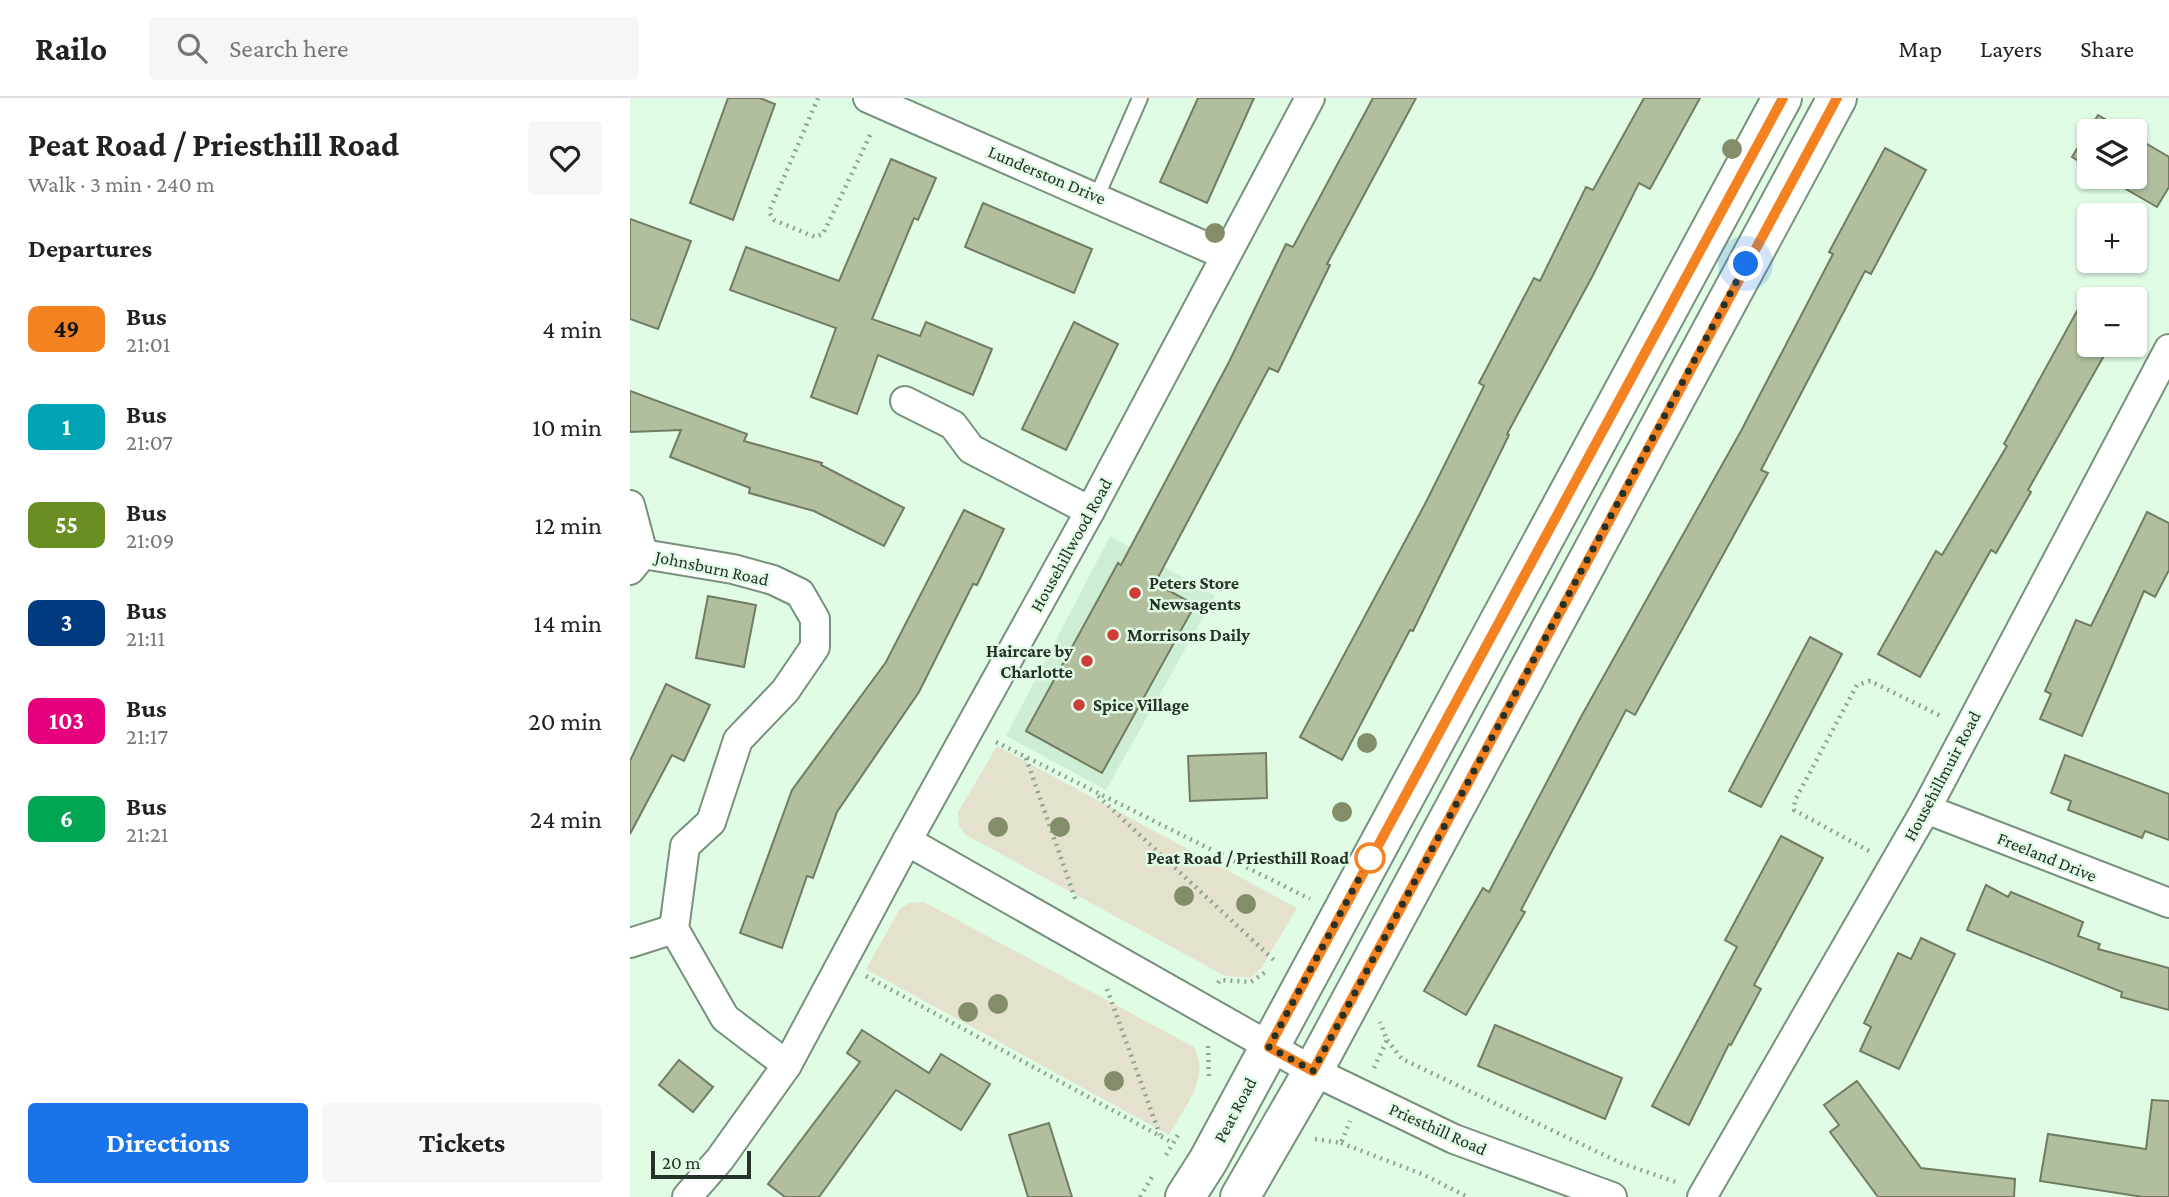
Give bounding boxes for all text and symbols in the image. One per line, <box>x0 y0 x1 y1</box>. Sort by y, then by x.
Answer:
search box <box>149 17 639 80</box>
icon: search <box>173 29 211 67</box>
text: Railo <box>35 30 107 67</box>
text: Search here <box>229 34 348 63</box>
text: Map <box>1898 35 1942 62</box>
text: Layers <box>1980 35 2042 62</box>
text: Share <box>2080 35 2134 62</box>
map controls <box>2077 119 2147 357</box>
button: layers <box>2077 119 2147 189</box>
button: heart <box>528 121 602 195</box>
text: Peat Road / Priesthill Road <box>28 126 399 163</box>
street label: Lunderston Drive <box>985 141 1109 209</box>
text: Walk · 3 min · 240 m <box>28 171 215 197</box>
button: + <box>2077 203 2147 273</box>
text: Departures <box>28 234 152 263</box>
your location <box>1728 246 1763 281</box>
button: − <box>2077 287 2147 357</box>
text: Bus <box>126 302 167 331</box>
text: 49 <box>54 315 79 342</box>
text: 4 min <box>542 315 602 344</box>
text: 21:01 <box>126 331 171 357</box>
text: Bus <box>126 400 167 429</box>
text: 1 <box>62 413 71 440</box>
text: 10 min <box>532 413 602 442</box>
text: 21:07 <box>126 429 173 455</box>
street label: Househillwood Road <box>1026 474 1116 615</box>
text: Bus <box>126 498 167 527</box>
text: 55 <box>55 511 78 538</box>
text: 12 min <box>534 511 602 540</box>
text: 21:09 <box>126 527 175 553</box>
street label: Johnsburn Road <box>652 546 771 590</box>
place label: Peters Store Newsagents <box>1149 573 1241 614</box>
marker: Peters Store Newsagents <box>1127 585 1143 601</box>
text: Bus <box>126 596 167 625</box>
text: 3 <box>61 609 72 636</box>
text: 14 min <box>534 609 602 638</box>
text: 21:11 <box>126 625 165 651</box>
place label: Morrisons Daily <box>1127 625 1250 645</box>
marker: Morrisons Daily <box>1105 627 1121 643</box>
place label: Haircare by Charlotte <box>986 641 1073 682</box>
marker: Haircare by Charlotte <box>1079 653 1095 669</box>
text: Bus <box>126 694 167 723</box>
place label: Spice Village <box>1093 695 1189 715</box>
marker: Spice Village <box>1071 697 1087 713</box>
text: 103 <box>49 707 84 734</box>
text: 20 min <box>528 707 602 736</box>
street label: Househillmuir Road <box>1899 707 1985 844</box>
text: 21:17 <box>126 723 168 749</box>
text: Bus <box>126 792 167 821</box>
text: 6 <box>60 805 73 832</box>
text: 24 min <box>530 805 602 834</box>
text: 21:21 <box>126 821 168 847</box>
street label: Freeland Drive <box>1994 828 2100 886</box>
marker: Peat Road / Priesthill Road <box>1355 843 1385 873</box>
place label: Peat Road / Priesthill Road <box>1147 848 1349 868</box>
street label: Peat Road <box>1210 1074 1261 1146</box>
street label: Priesthill Road <box>1386 1099 1490 1160</box>
button: Directions <box>28 1103 308 1183</box>
button: Tickets <box>322 1103 602 1183</box>
scale bar <box>651 1148 751 1180</box>
text: 20 m <box>662 1152 701 1173</box>

